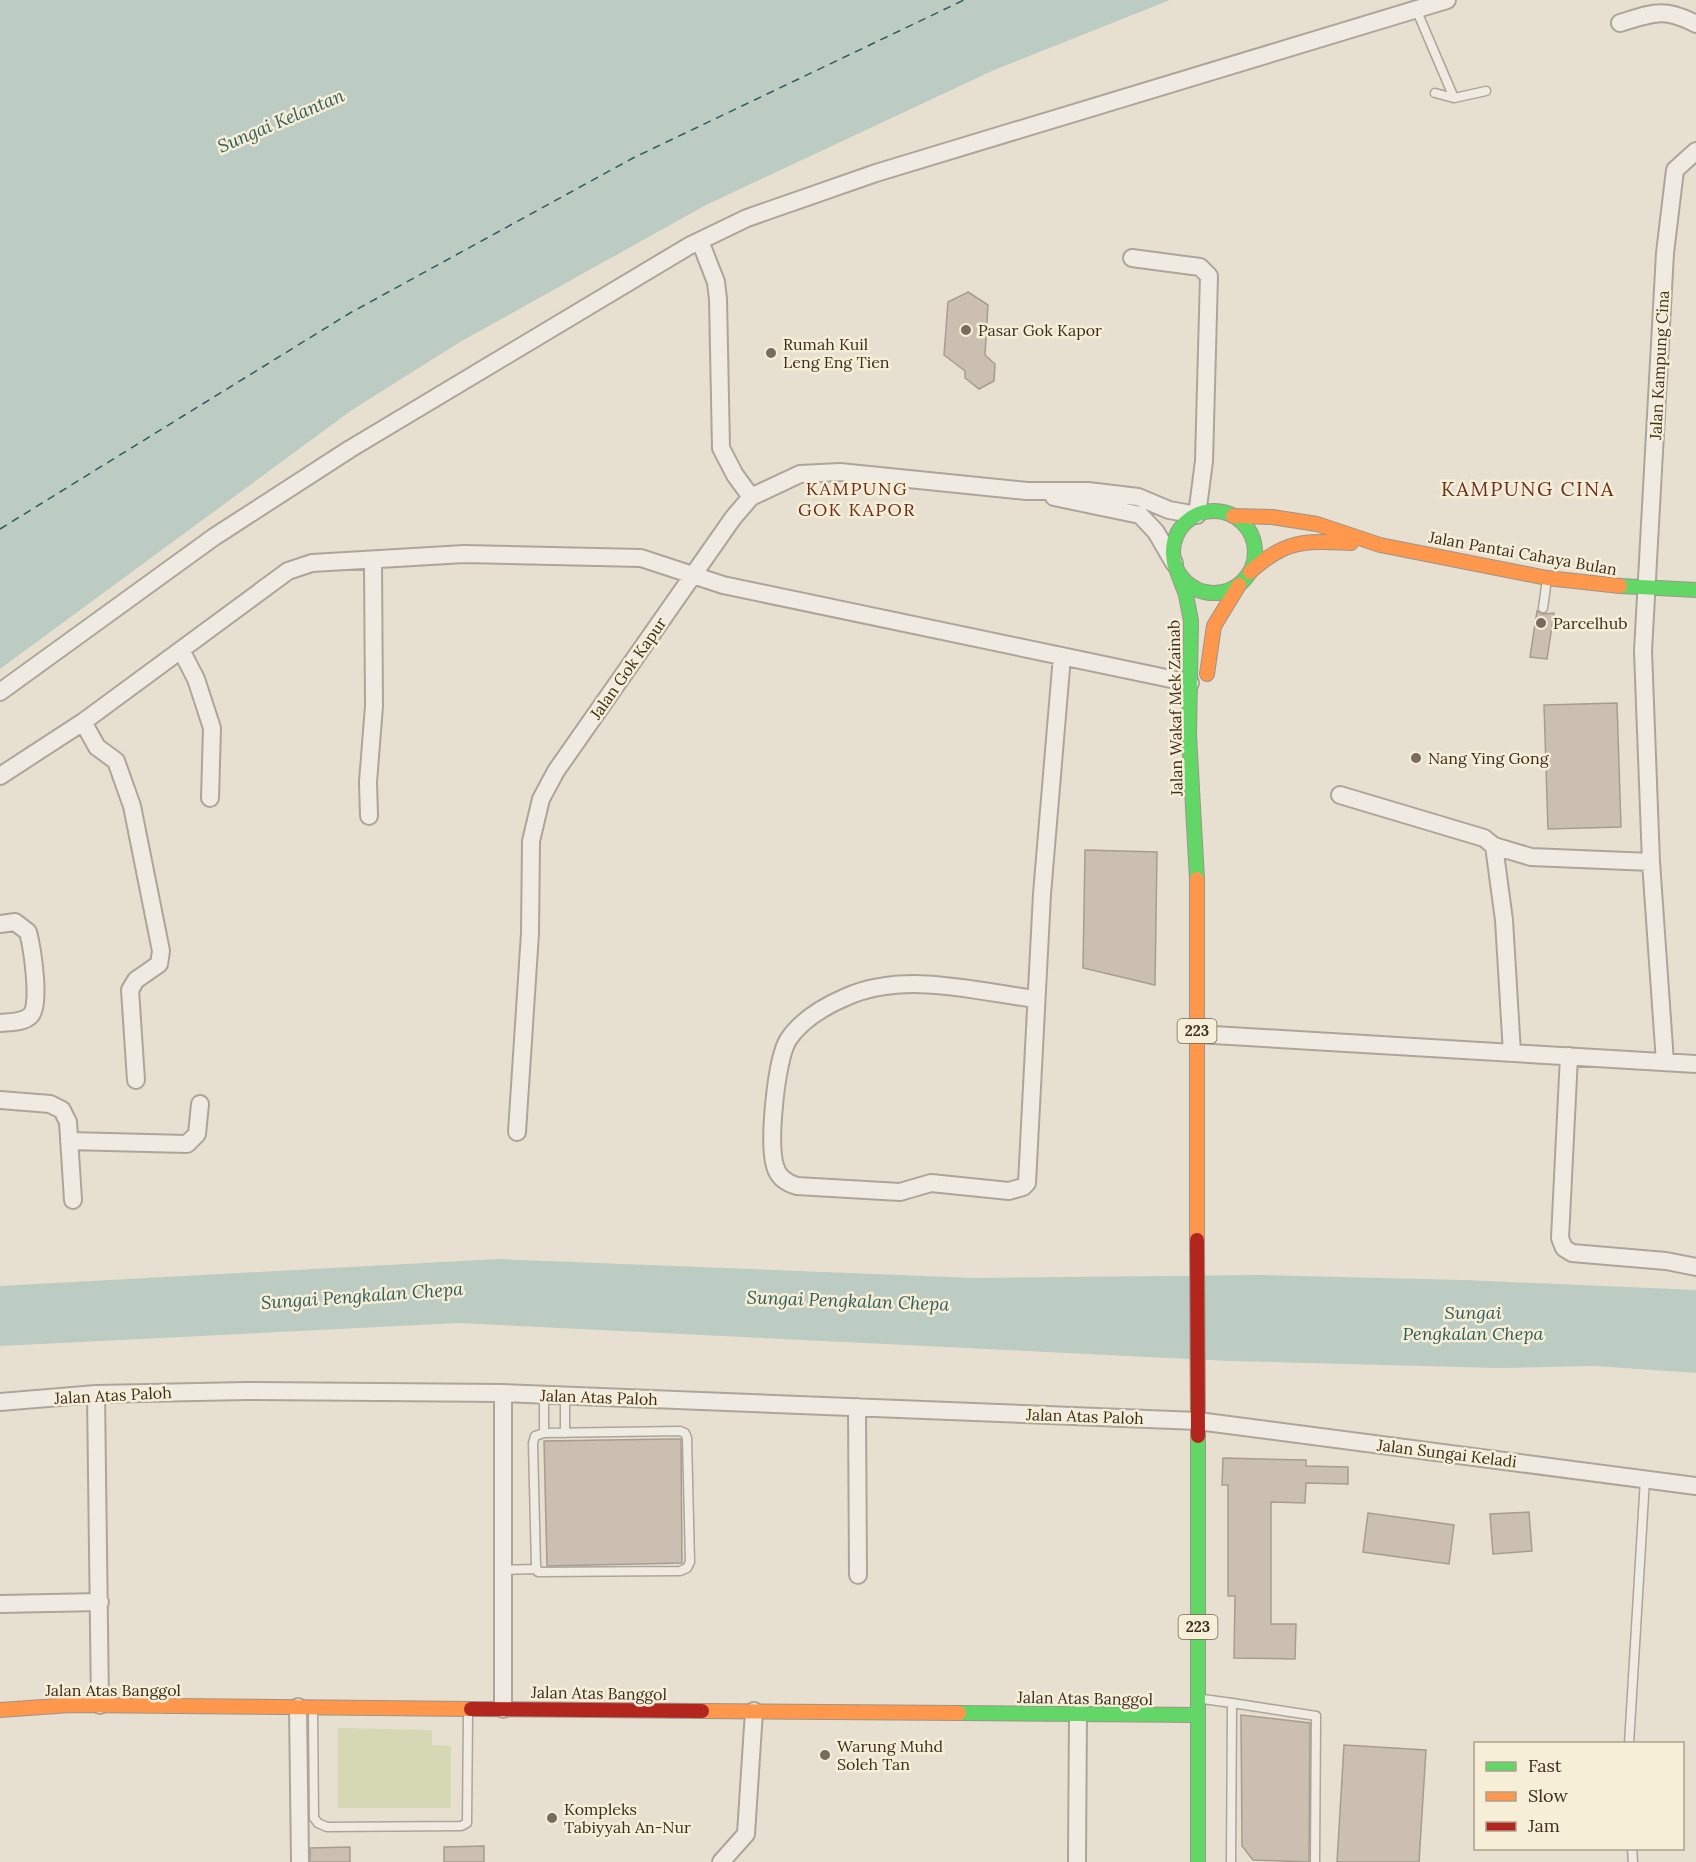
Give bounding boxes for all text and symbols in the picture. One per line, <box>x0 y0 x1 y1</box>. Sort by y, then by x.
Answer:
water label: Sungai Kelantan <box>214 84 348 158</box>
street label: Jalan Kampung Cina <box>1645 290 1673 441</box>
place label: Pasar Gok Kapor <box>978 320 1102 340</box>
marker: Pasar Gok Kapor <box>959 323 973 337</box>
place label: Rumah Kuil Leng Eng Tien <box>783 334 890 372</box>
marker: Rumah Kuil Leng Eng Tien <box>764 346 778 360</box>
district label: KAMPUNG CINA <box>1441 476 1615 501</box>
district label: KAMPUNG GOK KAPOR <box>798 477 916 521</box>
street label: Jalan Pantai Cahaya Bulan <box>1426 526 1619 579</box>
street label: Jalan Gok Kapur <box>585 613 671 724</box>
place label: Parcelhub <box>1553 613 1628 633</box>
marker: Parcelhub <box>1534 616 1548 630</box>
street label: Jalan Wakaf Mek Zainab <box>1163 620 1187 797</box>
place label: Nang Ying Gong <box>1428 748 1550 768</box>
marker: Nang Ying Gong <box>1409 751 1423 765</box>
road number: 223 <box>1178 1019 1216 1043</box>
water label: Sungai Pengkalan Chepa <box>260 1277 464 1314</box>
water label: Sungai Pengkalan Chepa <box>746 1285 950 1316</box>
water label: Sungai Pengkalan Chepa <box>1403 1301 1544 1345</box>
street label: Jalan Atas Paloh <box>53 1382 173 1408</box>
street label: Jalan Atas Paloh <box>539 1385 659 1409</box>
street label: Jalan Atas Paloh <box>1025 1404 1145 1428</box>
street label: Jalan Sungai Keladi <box>1375 1434 1518 1471</box>
road number: 223 <box>1178 1615 1218 1639</box>
street label: Jalan Atas Banggol <box>44 1680 181 1700</box>
street label: Jalan Atas Banggol <box>530 1682 667 1704</box>
street label: Jalan Atas Banggol <box>1016 1687 1153 1709</box>
place label: Warung Muhd Soleh Tan <box>837 1736 944 1774</box>
legend <box>1474 1742 1684 1850</box>
marker: Warung Muhd Soleh Tan <box>818 1748 832 1762</box>
text: Fast <box>1528 1754 1562 1777</box>
text: Slow <box>1528 1784 1568 1807</box>
place label: Kompleks Tabiyyah An-Nur <box>564 1799 691 1837</box>
marker: Kompleks Tabiyyah An-Nur <box>545 1811 559 1825</box>
text: Jam <box>1527 1814 1560 1837</box>

